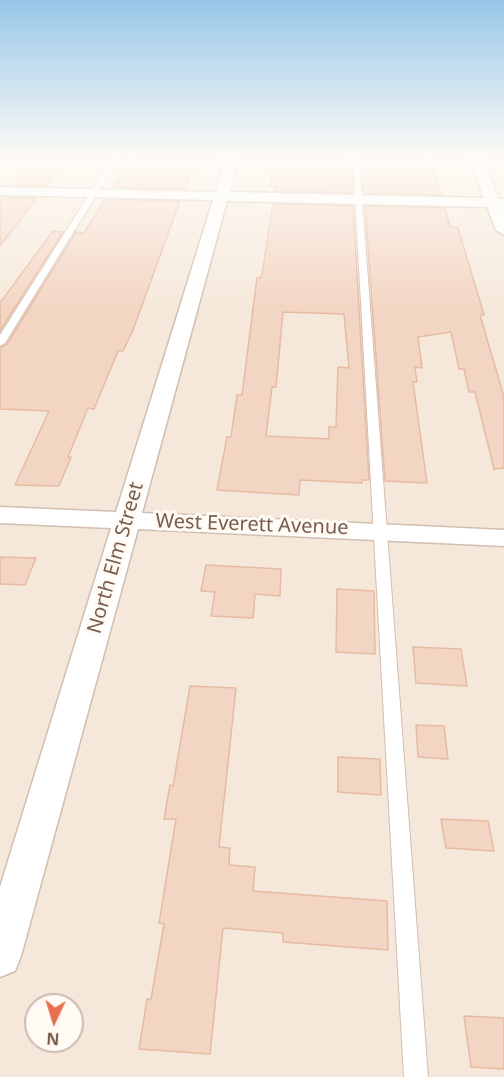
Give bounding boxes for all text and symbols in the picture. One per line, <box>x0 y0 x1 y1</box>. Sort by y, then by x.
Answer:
street label: North Elm Street <box>83 480 149 636</box>
street label: West Everett Avenue <box>155 510 349 540</box>
north arrow <box>24 993 84 1053</box>
text: N <box>46 1028 60 1050</box>

